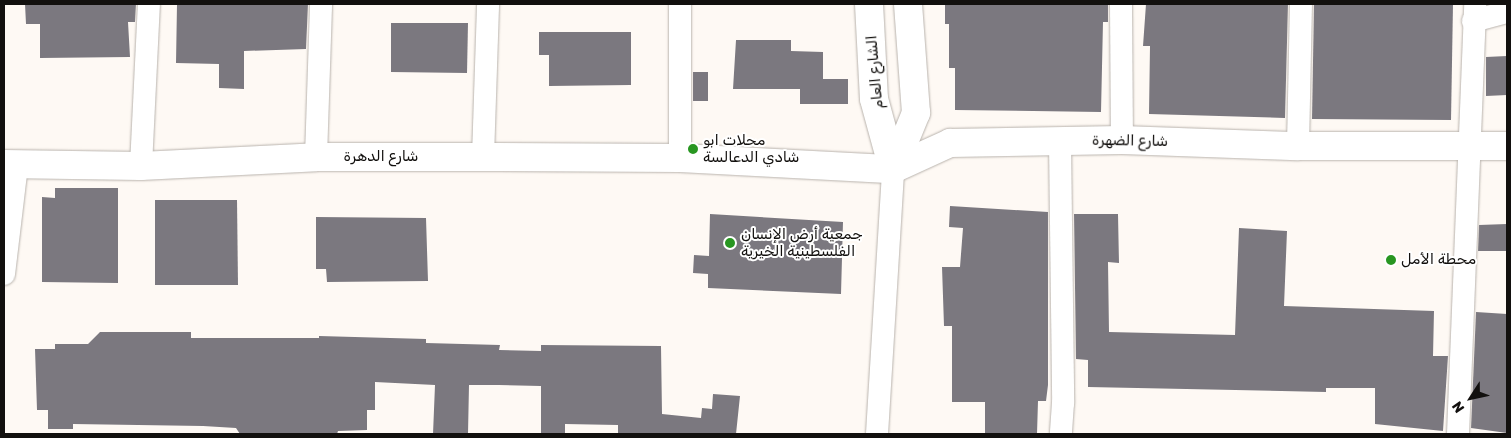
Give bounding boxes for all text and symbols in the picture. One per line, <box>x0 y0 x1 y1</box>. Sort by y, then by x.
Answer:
street label: الشارع العام <box>863 35 887 109</box>
place label: محلات ابو شادي الدعالسة <box>703 131 800 166</box>
street label: شارع الضهرة <box>1092 131 1168 151</box>
marker: محلات ابو شادي الدعالسة <box>687 143 699 155</box>
street label: شارع الدهرة <box>344 148 418 166</box>
place label: جمعية أرض الإنسان الفلسطينية الخيرية <box>741 225 863 260</box>
marker: جمعية أرض الإنسان الفلسطينية الخيرية <box>723 236 737 250</box>
place label: محطة الأمل <box>1401 251 1476 269</box>
marker: محطة الأمل <box>1385 254 1397 266</box>
north arrow <box>1446 373 1496 423</box>
text: N <box>1448 398 1468 416</box>

